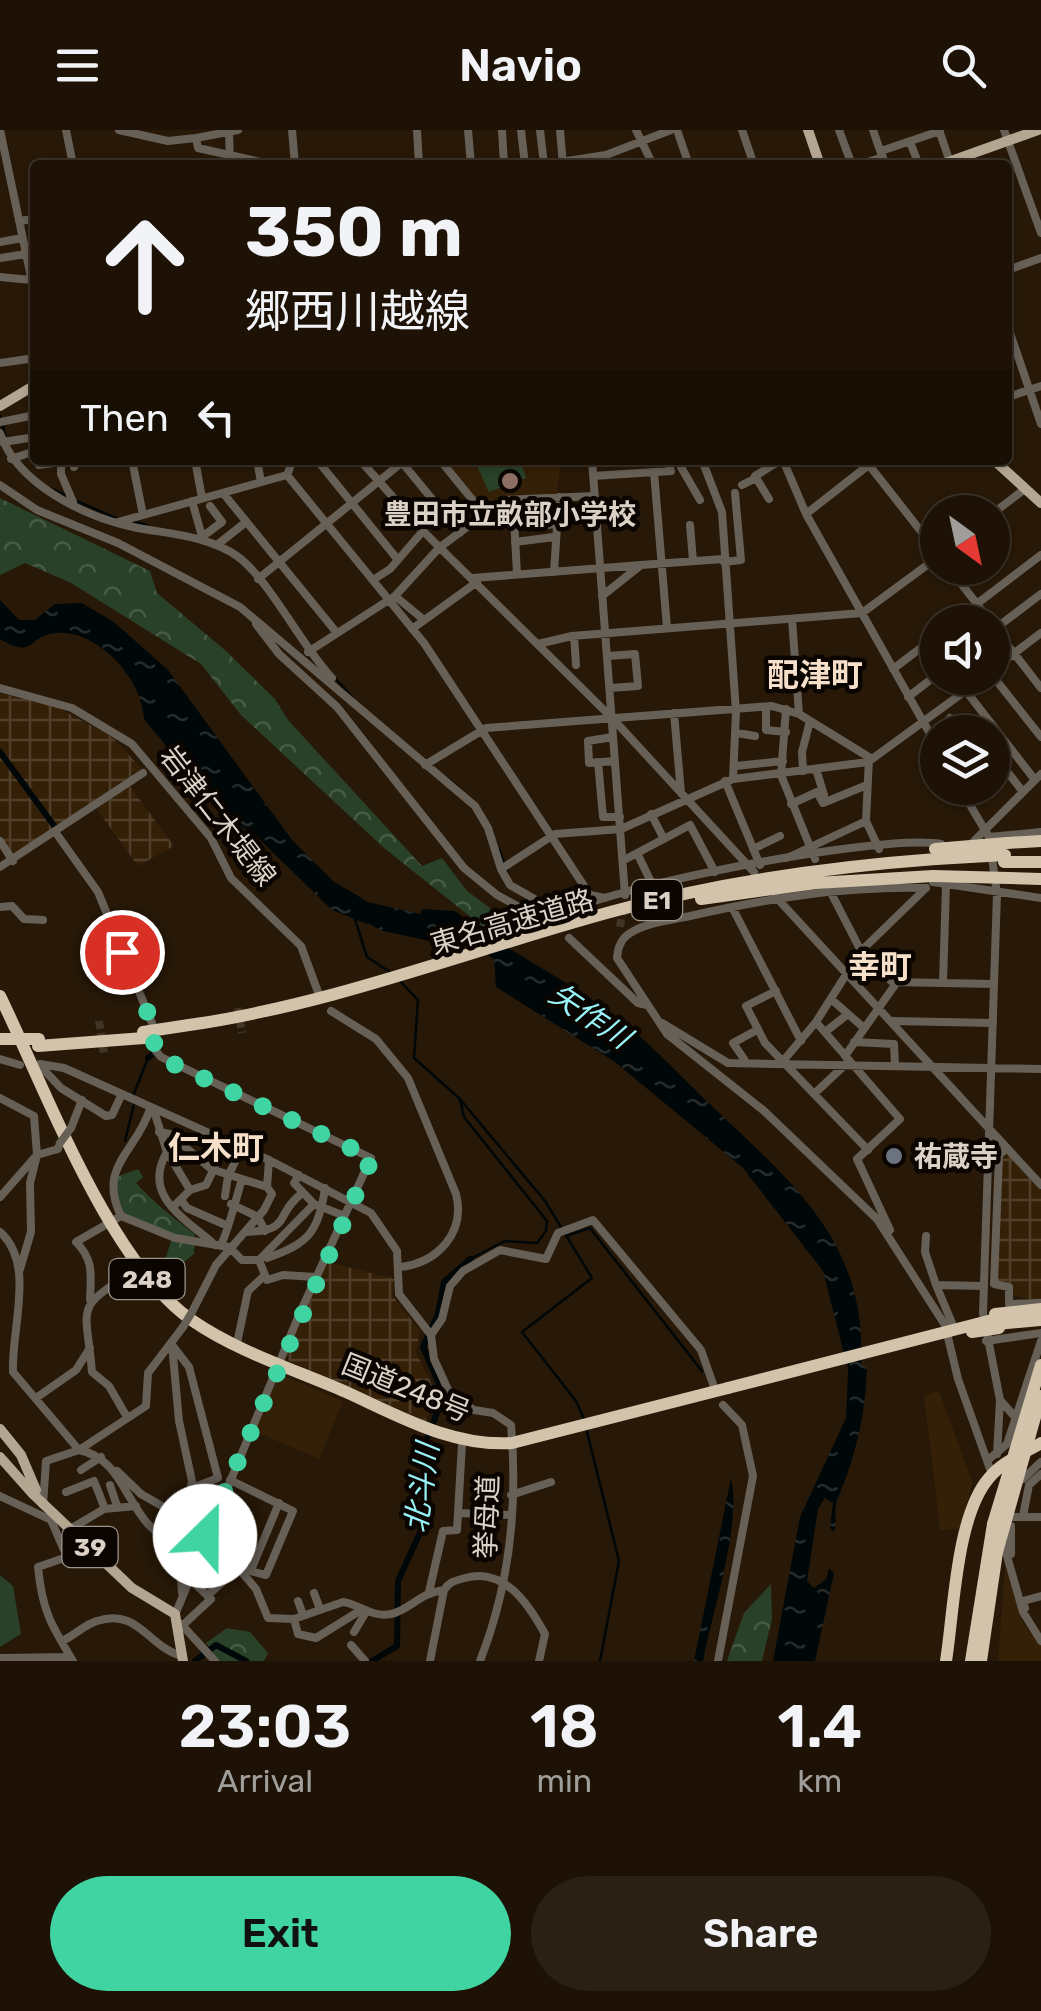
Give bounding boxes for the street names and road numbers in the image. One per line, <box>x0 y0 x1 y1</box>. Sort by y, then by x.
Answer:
street label: 岩津仁木堤線 <box>153 740 283 892</box>
road number: E1 <box>632 880 682 920</box>
street label: 東名高速道路 <box>427 883 597 961</box>
road number: 248 <box>110 1259 184 1299</box>
street label: 国道248号 <box>337 1347 475 1429</box>
street label: 挙母道 <box>469 1474 505 1560</box>
road number: 39 <box>62 1527 118 1567</box>

